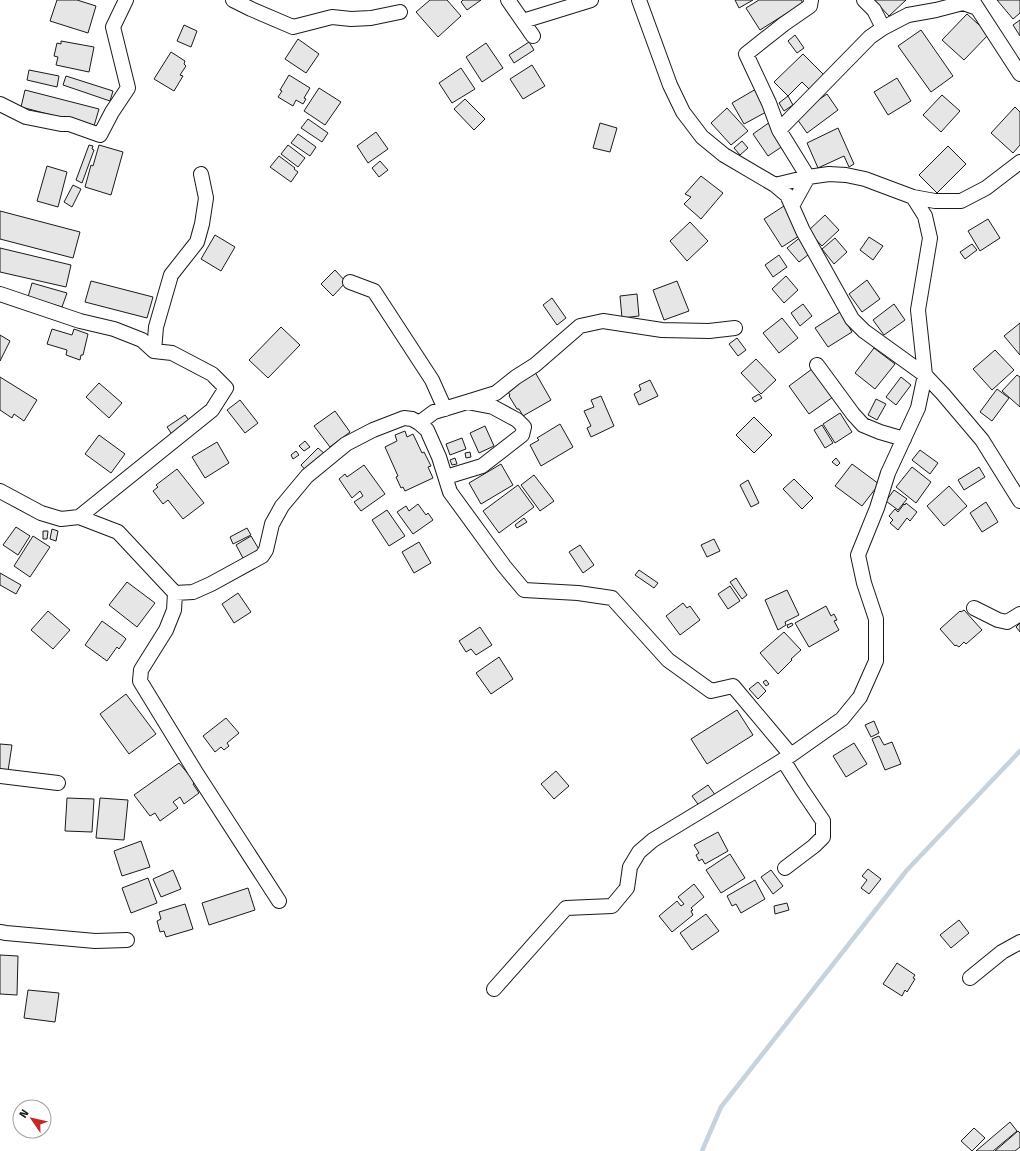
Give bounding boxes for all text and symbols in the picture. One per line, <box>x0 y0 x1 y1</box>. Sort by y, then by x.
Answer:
north arrow <box>12 1099 52 1139</box>
text: N <box>17 1107 32 1120</box>

